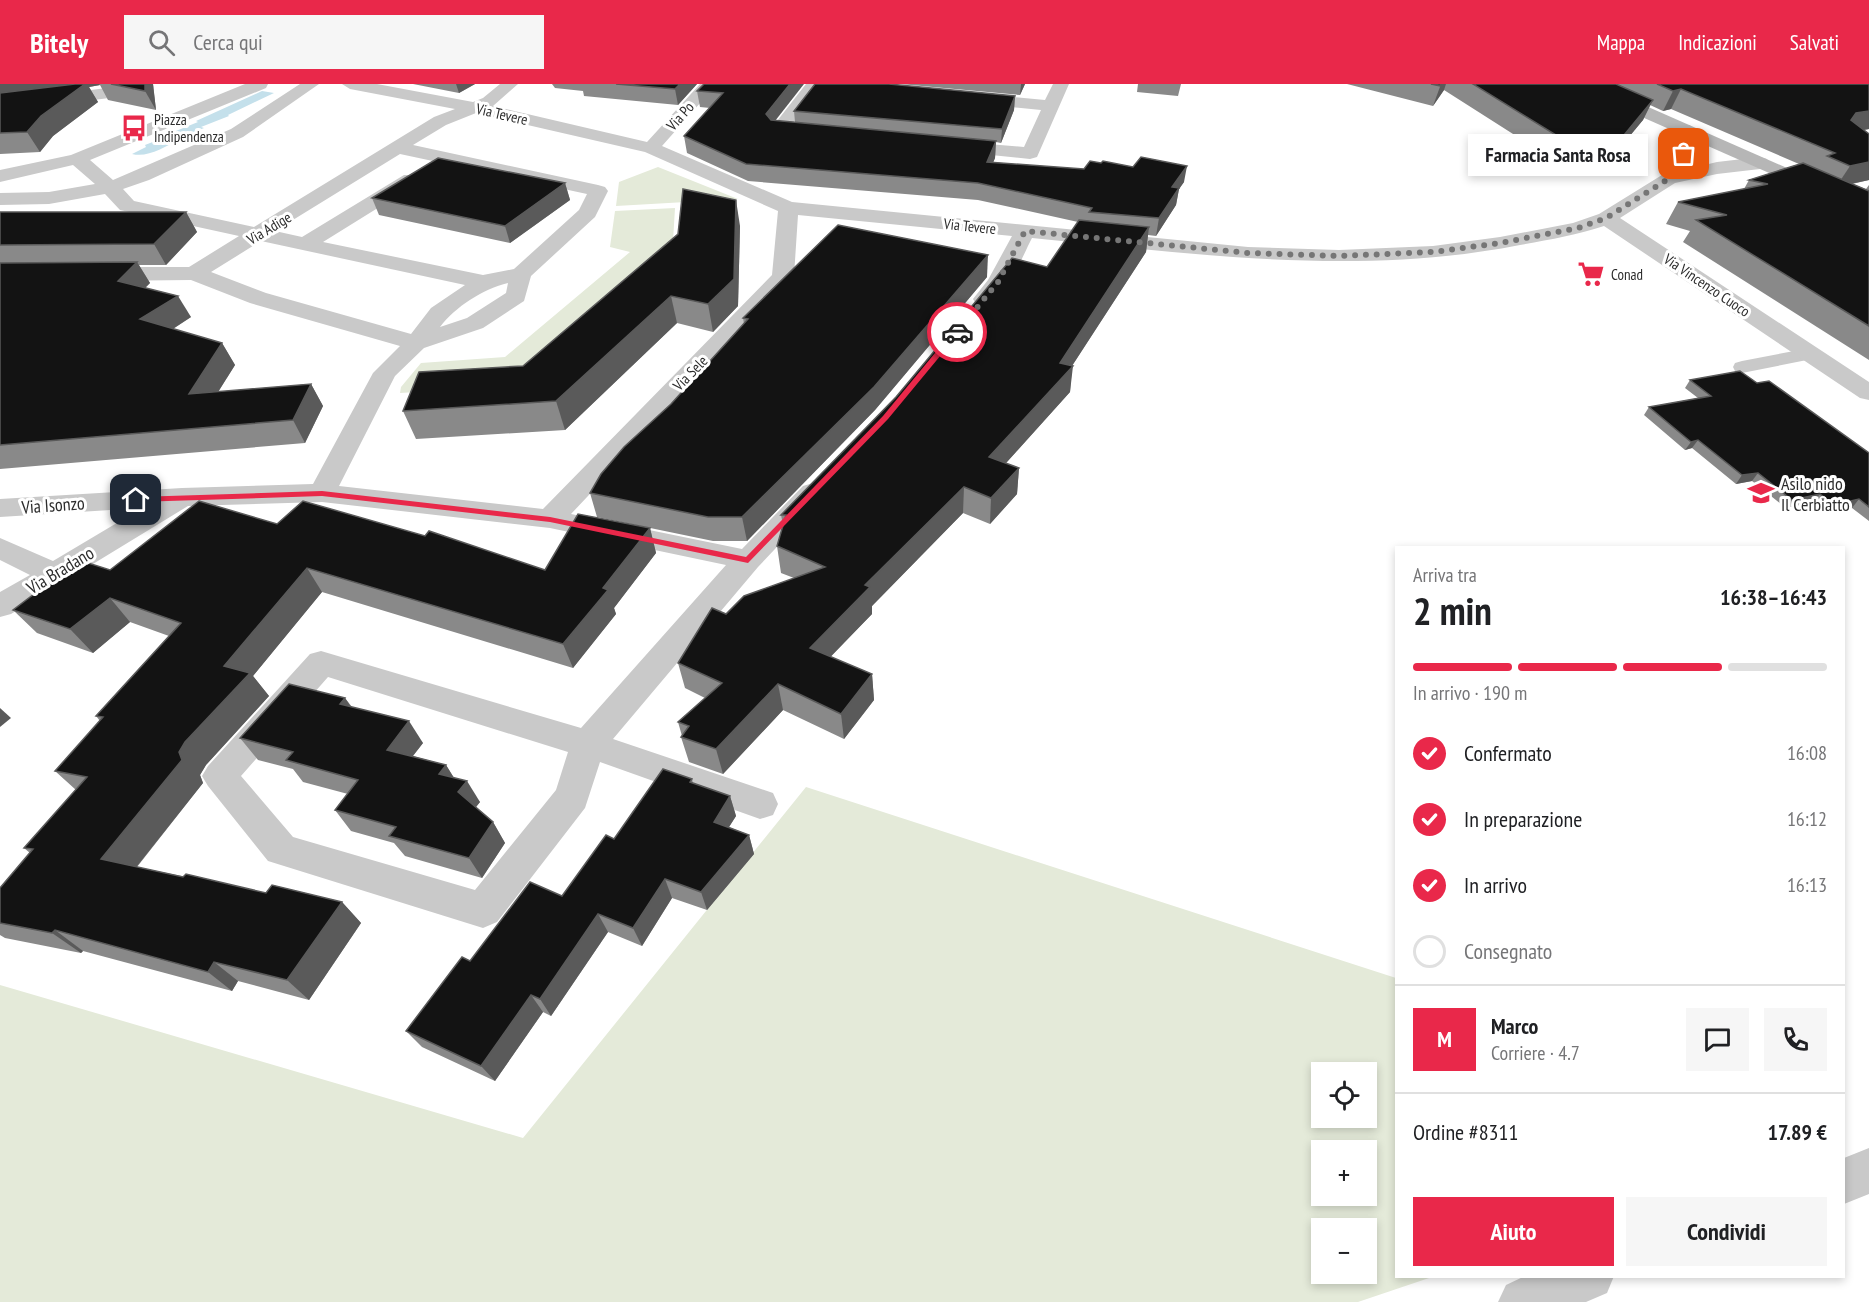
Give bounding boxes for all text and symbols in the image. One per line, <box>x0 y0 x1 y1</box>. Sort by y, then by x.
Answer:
search box <box>124 15 544 69</box>
text: Bitely <box>30 24 88 61</box>
icon: search <box>145 26 178 59</box>
text: Cerca qui <box>193 28 263 56</box>
text: Mappa <box>1597 29 1645 56</box>
text: Indicazioni <box>1678 29 1757 56</box>
text: Salvati <box>1790 29 1839 56</box>
street label: Via Po <box>661 98 698 135</box>
street label: Via Tevere <box>473 99 530 129</box>
place label: Piazza Indipendenza <box>154 110 224 146</box>
bus stop icon: Piazza Indipendenza <box>119 113 149 143</box>
pin <box>1658 128 1709 179</box>
callout: Farmacia Santa Rosa <box>1468 133 1648 175</box>
icon: bag <box>1667 137 1700 170</box>
text: Farmacia Santa Rosa <box>1485 142 1631 168</box>
street label: Via Adige <box>242 207 295 249</box>
street label: Via Tevere <box>942 214 997 238</box>
street label: Via Vincenzo Cuoco <box>1659 249 1754 321</box>
supermarket icon: Conad <box>1576 259 1606 289</box>
place label: Conad <box>1611 265 1643 284</box>
courier <box>927 302 987 362</box>
icon: car <box>941 316 974 349</box>
street label: Via Sele <box>668 351 711 395</box>
place label: Asilo nido Il Cerbiatto <box>1781 472 1850 516</box>
pin <box>110 474 161 525</box>
school or university icon: Asilo nido Il Cerbiatto <box>1746 478 1776 508</box>
icon: home <box>119 483 152 516</box>
street label: Via Isonzo <box>20 491 86 519</box>
street label: Via Bradano <box>21 541 98 600</box>
text: Arriva tra <box>1413 562 1477 588</box>
text: 16:38–16:43 <box>1720 583 1827 611</box>
text: 2 min <box>1413 585 1492 636</box>
text: In arrivo · 190 m <box>1413 680 1527 706</box>
icon: check <box>1413 737 1446 770</box>
text: Confermato <box>1464 739 1552 767</box>
text: 16:08 <box>1787 740 1827 766</box>
icon: check <box>1413 803 1446 836</box>
text: In preparazione <box>1464 805 1582 833</box>
text: 16:12 <box>1787 806 1827 832</box>
icon: check <box>1413 869 1446 902</box>
text: In arrivo <box>1464 871 1527 899</box>
text: 16:13 <box>1787 872 1827 898</box>
text: Consegnato <box>1464 937 1552 965</box>
button: chat <box>1686 1008 1749 1071</box>
button: phone <box>1764 1008 1827 1071</box>
text: Marco <box>1491 1012 1538 1040</box>
text: M <box>1437 1025 1452 1053</box>
text: Corriere · 4.7 <box>1491 1040 1580 1066</box>
map controls <box>1311 1062 1377 1284</box>
button: locate <box>1311 1062 1377 1128</box>
text: Ordine #8311 <box>1413 1118 1518 1146</box>
text: 17.89 € <box>1767 1118 1827 1146</box>
button: + <box>1311 1140 1377 1206</box>
button: Aiuto <box>1413 1197 1614 1266</box>
button: Condividi <box>1626 1197 1827 1266</box>
button: − <box>1311 1218 1377 1284</box>

